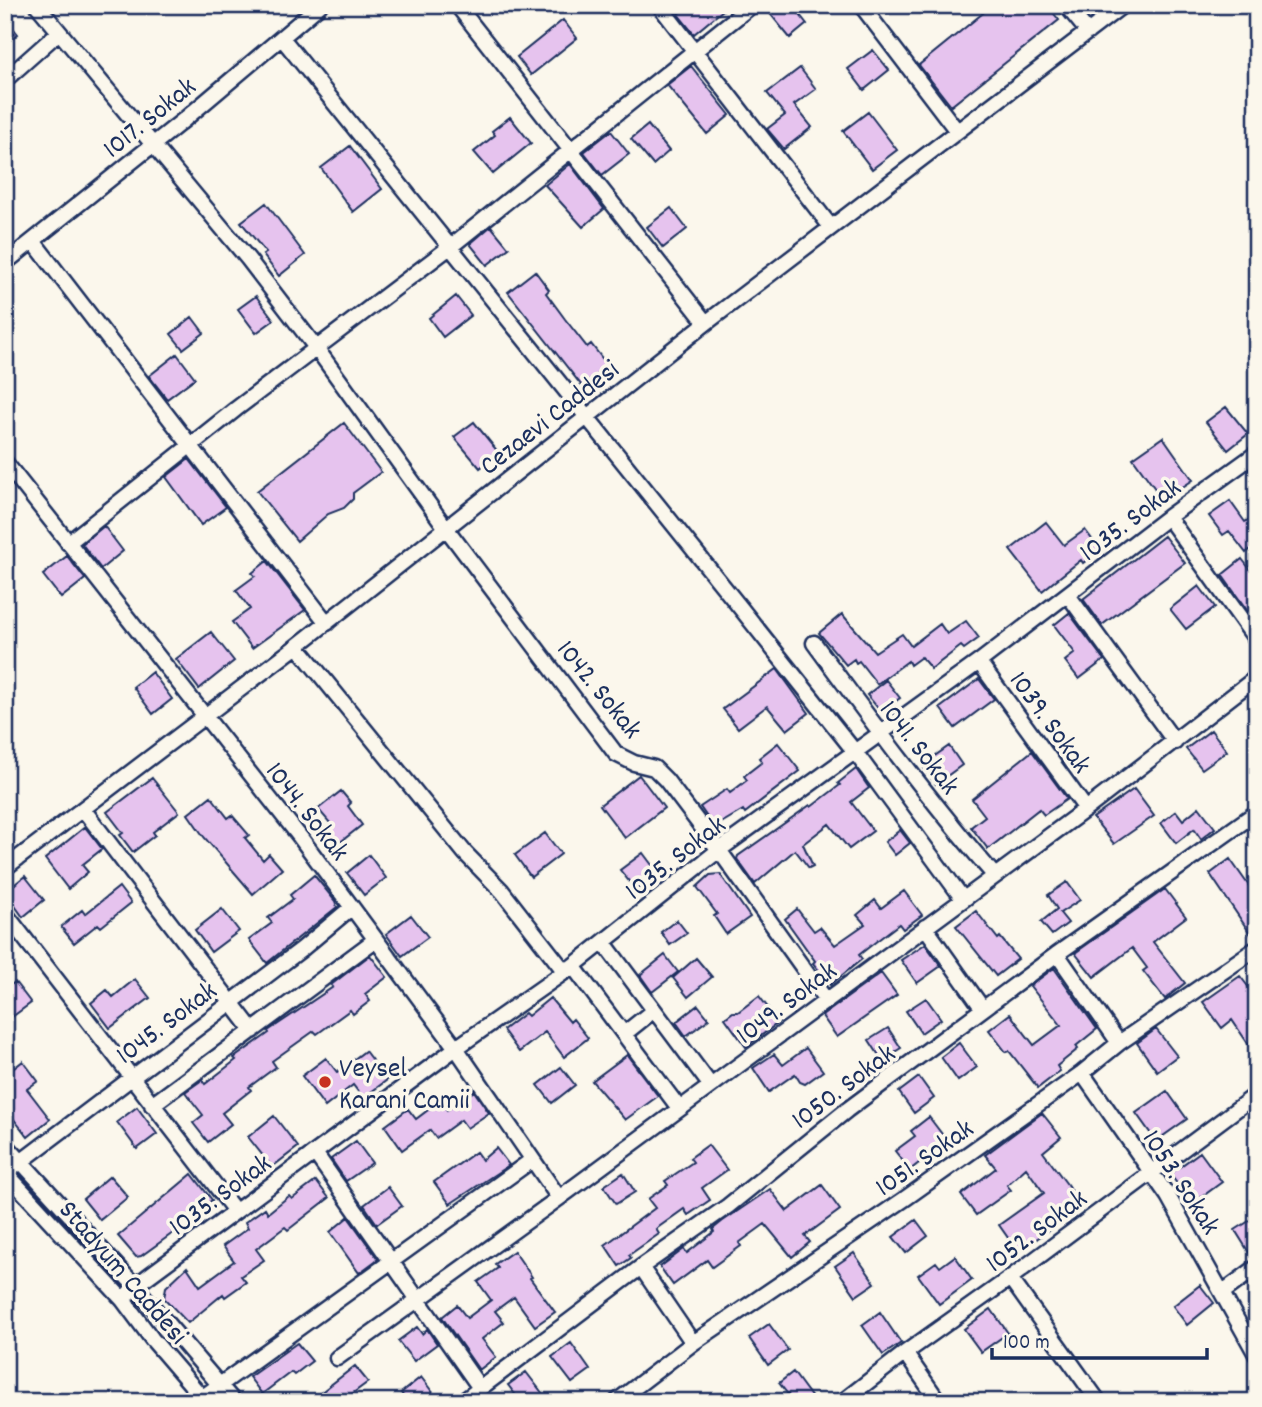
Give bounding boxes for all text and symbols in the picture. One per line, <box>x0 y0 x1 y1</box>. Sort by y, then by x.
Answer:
street label: 1017. Sokak <box>96 70 207 170</box>
street label: Cezaevi Caddesi <box>473 352 630 487</box>
street label: 1035. Sokak <box>1073 470 1191 574</box>
street label: 1042. Sokak <box>545 633 650 749</box>
street label: 1039. Sokak <box>997 664 1099 784</box>
street label: 1041. Sokak <box>867 693 967 805</box>
street label: 1044. Sokak <box>253 755 357 871</box>
street label: 1035. Sokak <box>618 808 736 912</box>
street label: 1049. Sokak <box>729 954 847 1056</box>
street label: 1045. Sokak <box>109 974 227 1076</box>
street label: 1050. Sokak <box>784 1036 906 1142</box>
place label: Veysel Karani Camii <box>339 1051 470 1123</box>
marker: Veysel Karani Camii <box>317 1074 333 1090</box>
street label: 1051. Sokak <box>868 1111 983 1209</box>
street label: 1053. Sokak <box>1130 1123 1228 1244</box>
street label: 1035. Sokak <box>162 1146 282 1248</box>
street label: 1052. Sokak <box>979 1181 1097 1285</box>
street label: Stadyum Caddesi <box>47 1193 196 1356</box>
scale bar <box>992 1316 1208 1360</box>
text: 100 m <box>1003 1329 1050 1359</box>

